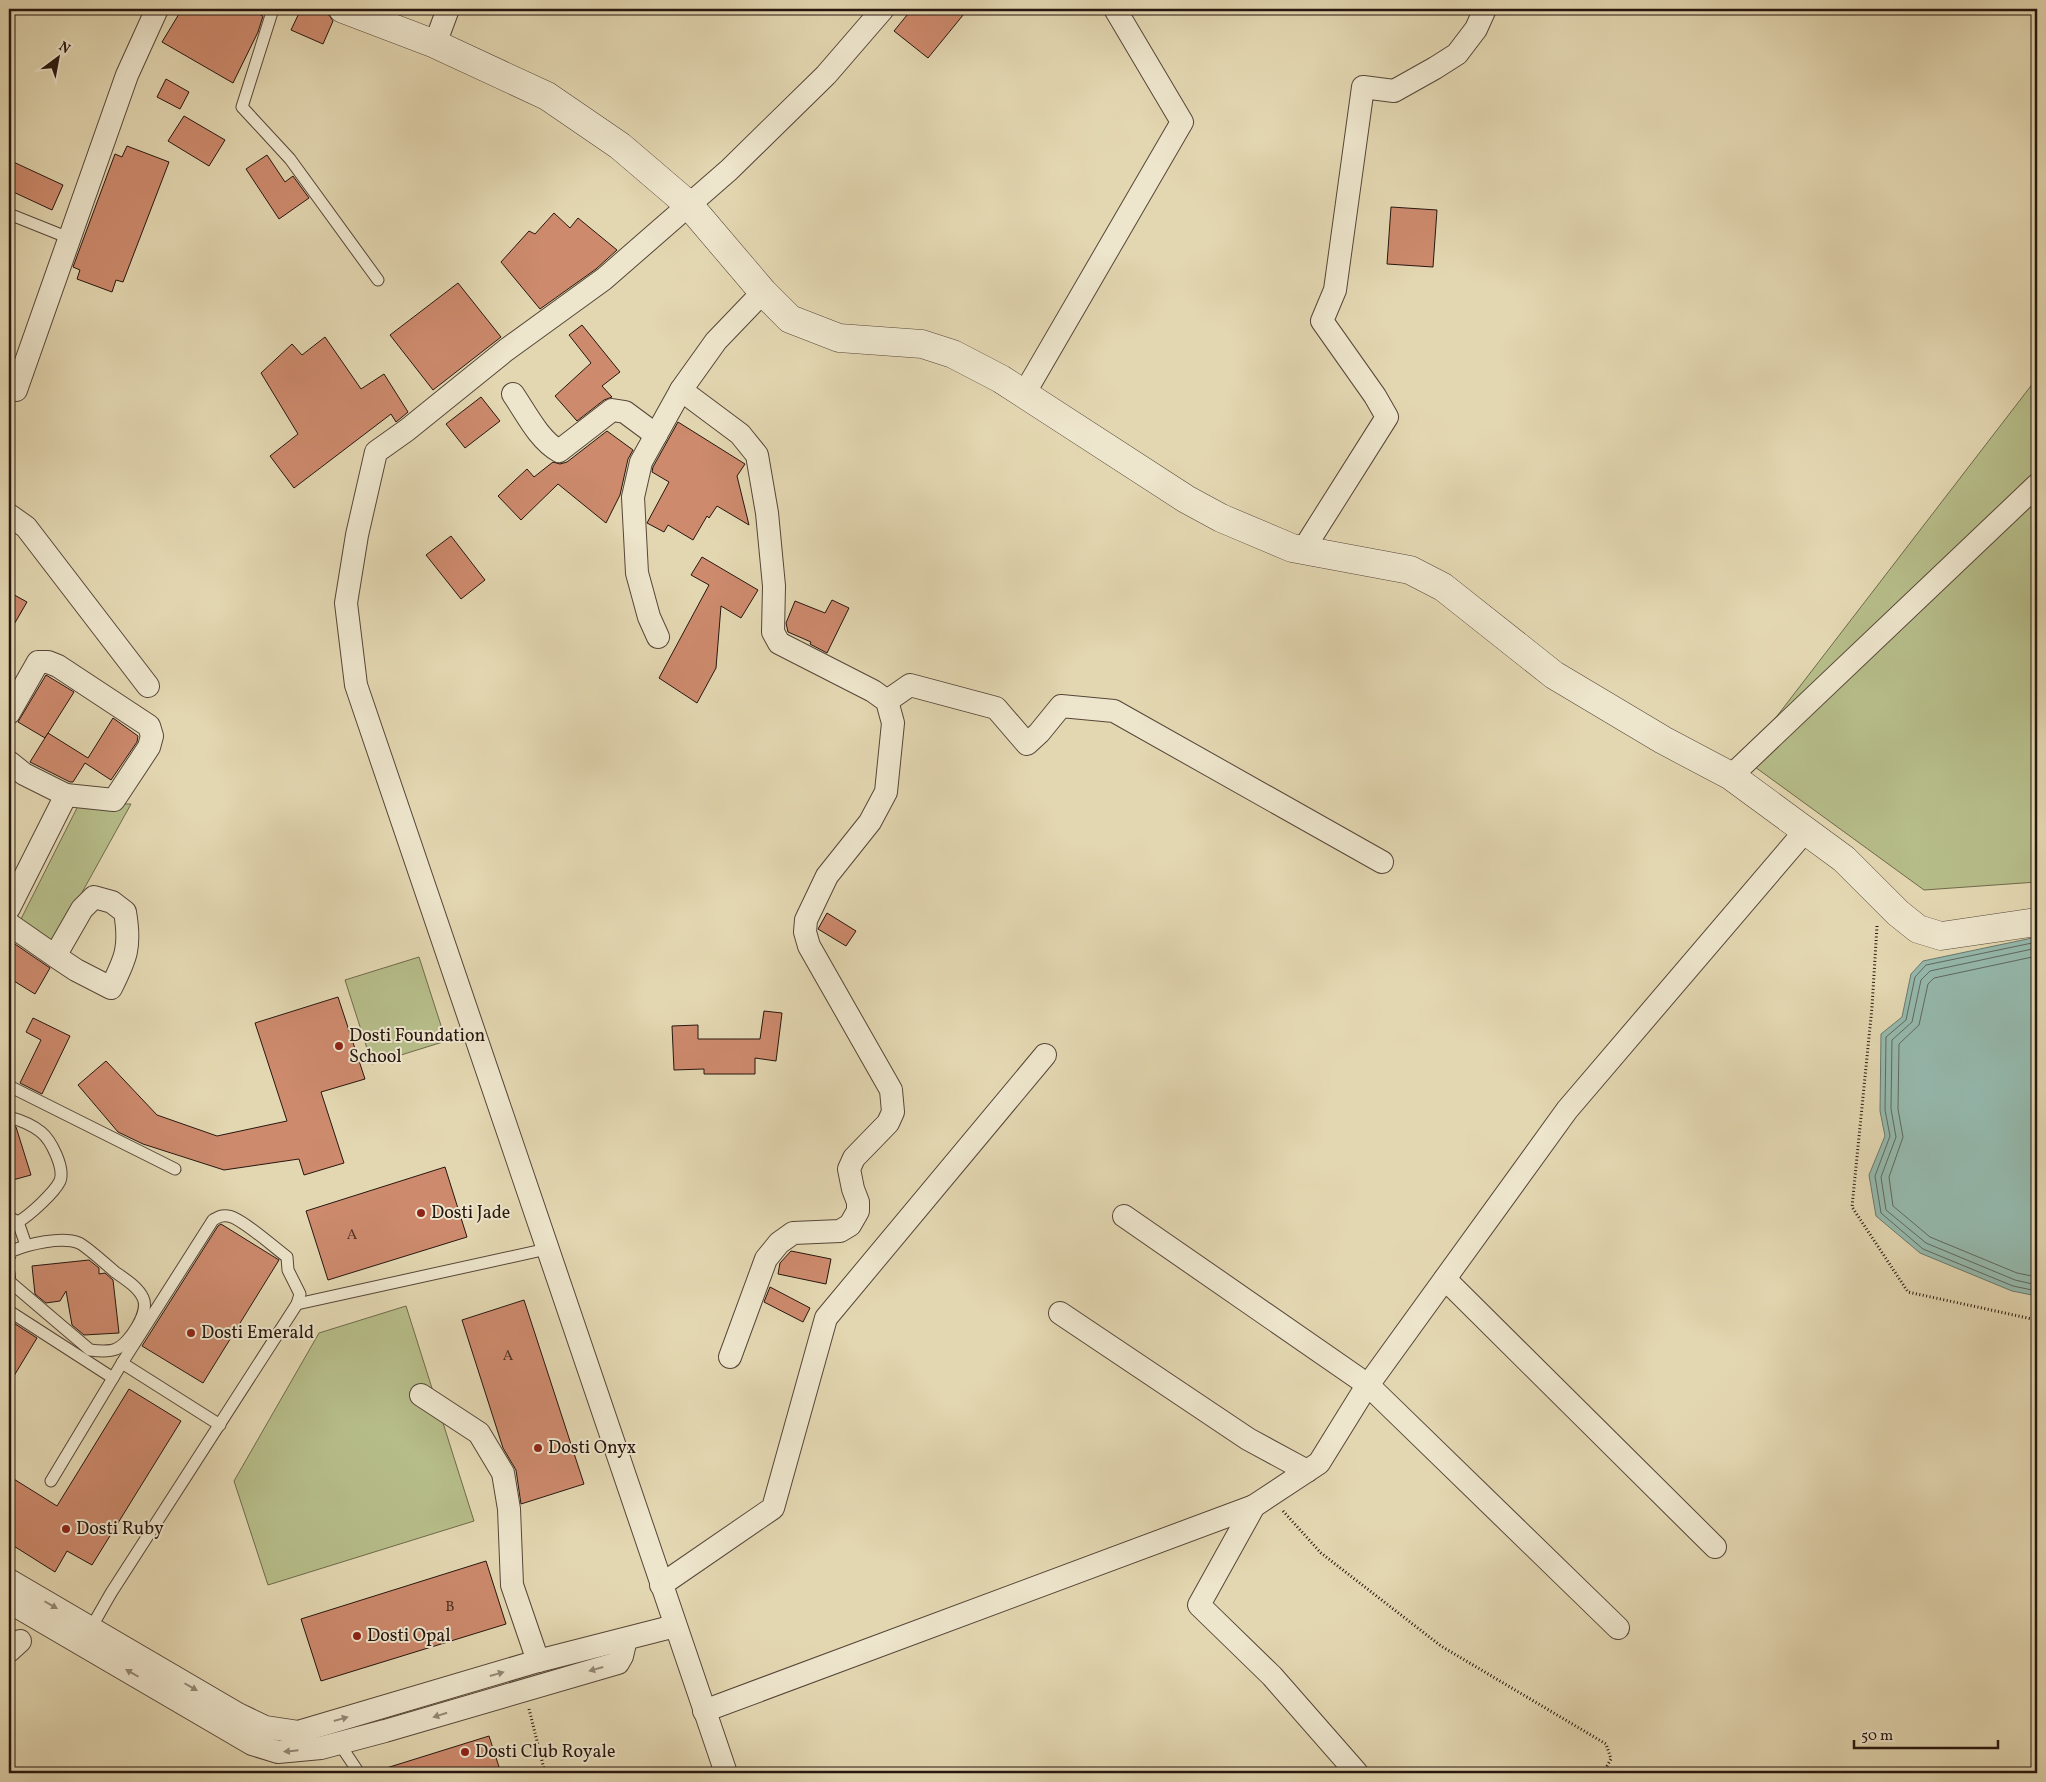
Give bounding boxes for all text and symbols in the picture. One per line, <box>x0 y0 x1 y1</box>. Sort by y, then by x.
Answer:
north arrow <box>32 32 82 82</box>
text: N <box>55 37 73 59</box>
place label: Dosti Foundation School <box>349 1024 486 1070</box>
marker: Dosti Foundation School <box>333 1040 345 1052</box>
place label: Dosti Jade <box>431 1201 510 1226</box>
marker: Dosti Jade <box>415 1207 427 1219</box>
house number: A <box>347 1225 358 1246</box>
place label: Dosti Emerald <box>201 1321 314 1346</box>
marker: Dosti Emerald <box>185 1327 197 1339</box>
house number: A <box>503 1346 514 1367</box>
place label: Dosti Onyx <box>548 1436 636 1461</box>
marker: Dosti Onyx <box>532 1442 544 1454</box>
place label: Dosti Ruby <box>76 1517 164 1542</box>
marker: Dosti Ruby <box>60 1523 72 1535</box>
house number: B <box>445 1597 455 1618</box>
one-way arrow <box>44 1600 57 1609</box>
place label: Dosti Opal <box>367 1624 451 1649</box>
marker: Dosti Opal <box>351 1630 363 1642</box>
one-way arrow <box>588 1665 603 1673</box>
one-way arrow <box>125 1669 138 1678</box>
one-way arrow <box>490 1669 505 1677</box>
one-way arrow <box>185 1682 198 1691</box>
one-way arrow <box>432 1711 447 1719</box>
one-way arrow <box>334 1715 349 1723</box>
scale bar <box>1854 1717 1997 1749</box>
text: 50 m <box>1861 1726 1893 1747</box>
place label: Dosti Club Royale <box>475 1740 615 1765</box>
marker: Dosti Club Royale <box>459 1746 471 1758</box>
one-way arrow <box>283 1747 299 1755</box>

